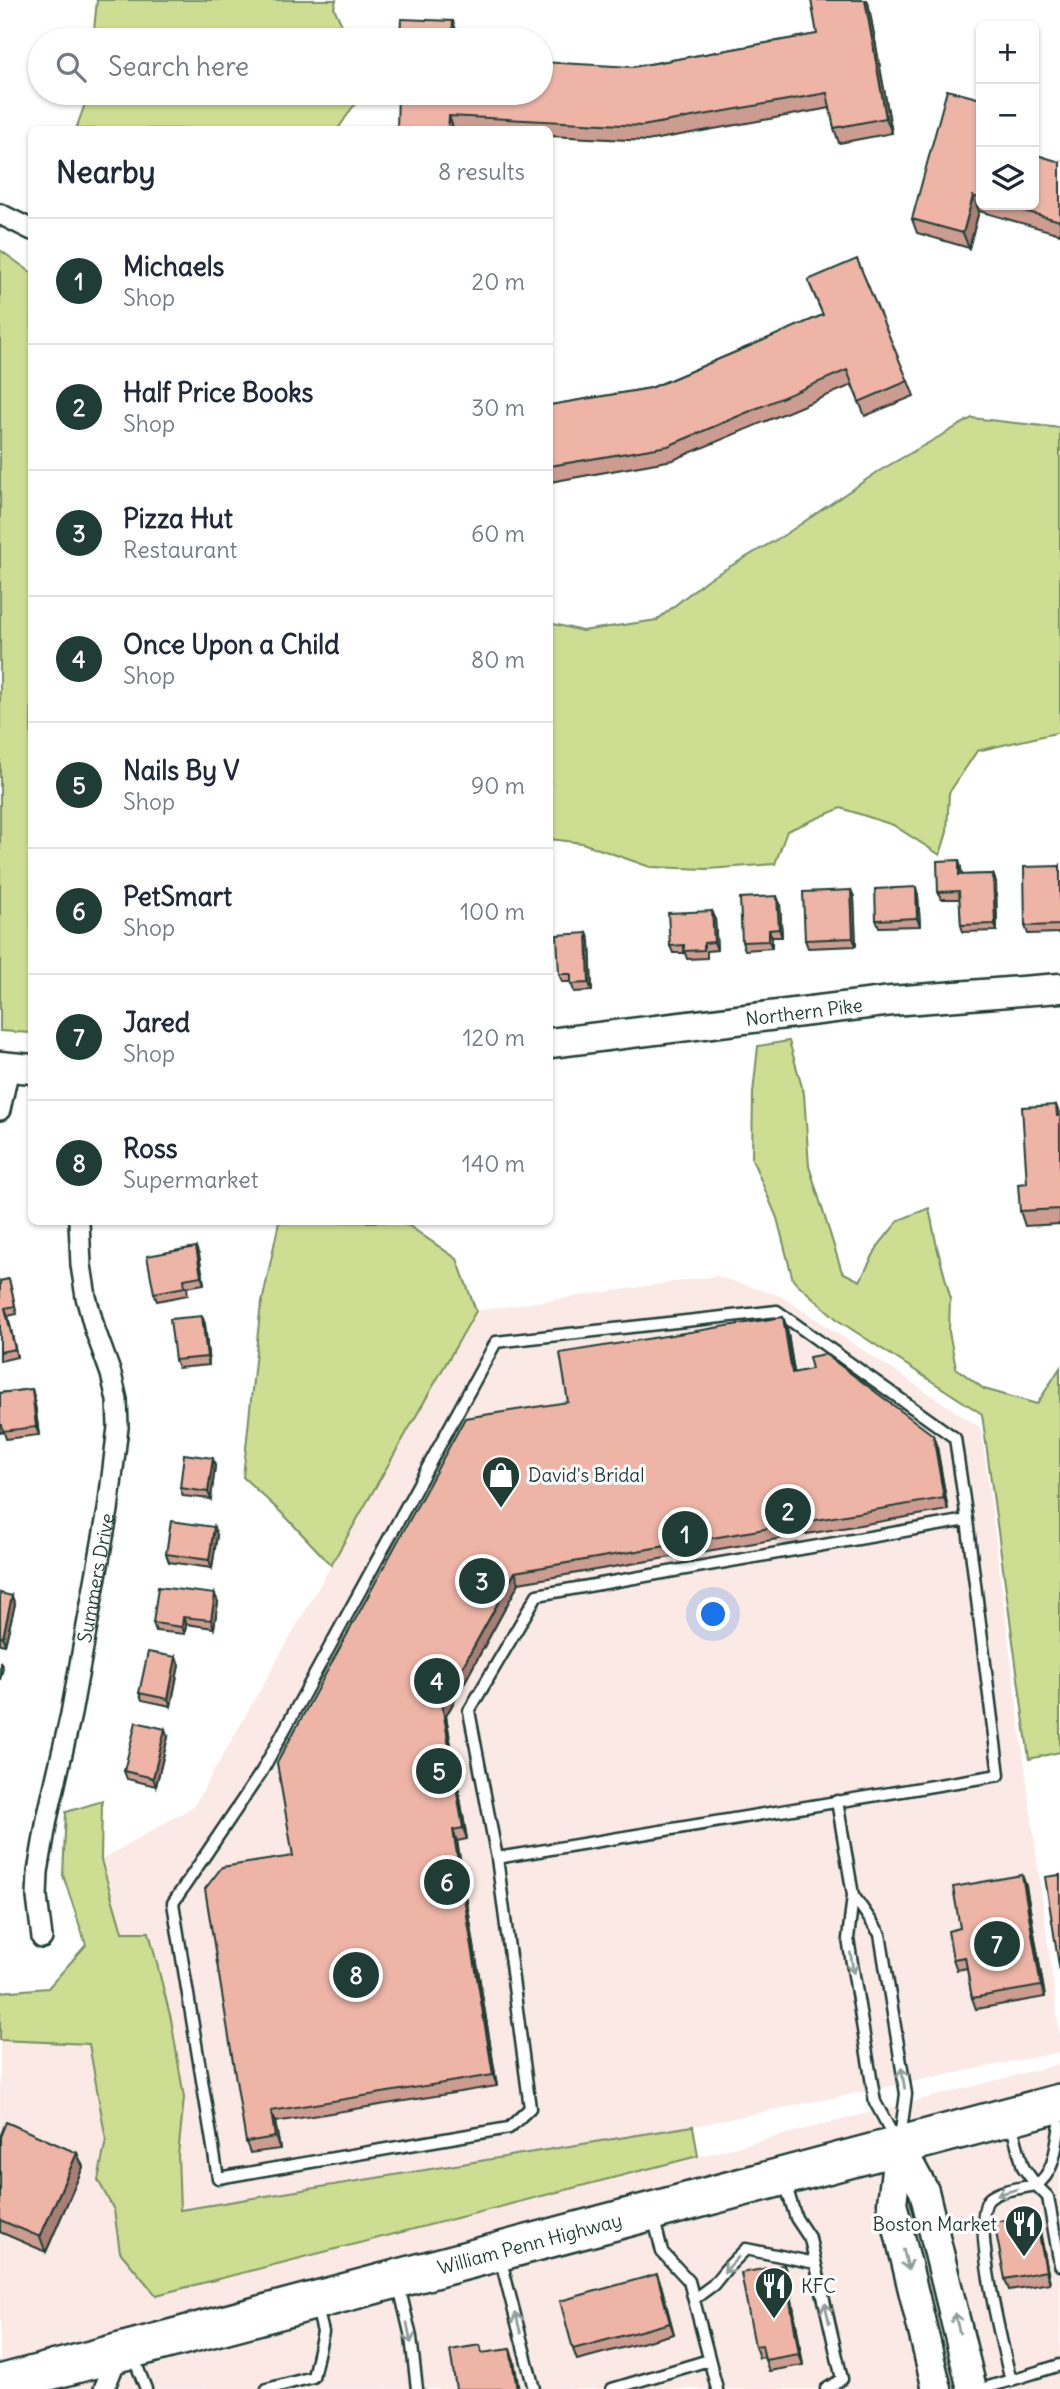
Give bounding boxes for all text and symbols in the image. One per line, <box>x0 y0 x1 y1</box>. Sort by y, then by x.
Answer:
map controls <box>976 21 1039 210</box>
button: + <box>976 21 1039 84</box>
search box <box>28 28 553 105</box>
icon: search <box>52 48 90 86</box>
text: Search here <box>108 50 249 83</box>
button: − <box>976 84 1039 147</box>
button: layers <box>976 147 1039 210</box>
text: Nearby <box>56 153 156 191</box>
text: 8 results <box>438 157 525 186</box>
text: Michaels <box>123 250 224 283</box>
text: 1 <box>74 267 84 296</box>
text: 20 m <box>472 267 525 296</box>
text: Shop <box>123 283 175 312</box>
text: Half Price Books <box>123 376 313 409</box>
text: 2 <box>73 393 85 422</box>
text: 30 m <box>471 393 525 422</box>
text: Shop <box>123 409 175 438</box>
text: Pizza Hut <box>123 502 233 535</box>
text: 3 <box>72 519 86 548</box>
text: 60 m <box>471 519 525 548</box>
text: Restaurant <box>123 535 237 564</box>
text: Once Upon a Child <box>123 628 339 661</box>
text: 4 <box>72 645 86 674</box>
text: 80 m <box>471 645 525 674</box>
text: Shop <box>123 661 175 690</box>
text: Nails By V <box>123 754 240 787</box>
text: 5 <box>72 771 86 800</box>
text: 90 m <box>471 771 525 800</box>
text: Shop <box>123 787 175 816</box>
text: PetSmart <box>123 880 232 913</box>
text: 6 <box>72 897 86 926</box>
text: 100 m <box>460 897 525 926</box>
text: Shop <box>123 913 175 942</box>
street label: Northern Pike <box>744 993 864 1031</box>
text: Jared <box>123 1006 190 1039</box>
text: 7 <box>73 1023 85 1052</box>
text: 120 m <box>462 1023 525 1052</box>
text: Shop <box>123 1039 175 1068</box>
text: Ross <box>123 1132 178 1165</box>
text: 8 <box>72 1149 86 1178</box>
text: 140 m <box>462 1149 525 1178</box>
text: Supermarket <box>123 1165 259 1194</box>
shop icon: David's Bridal <box>480 1454 522 1509</box>
place label: David's Bridal <box>528 1463 644 1487</box>
pin: 2 <box>765 1485 811 1537</box>
pin: 1 <box>662 1508 708 1560</box>
street label: Summers Drive <box>72 1511 119 1645</box>
pin: 3 <box>459 1555 505 1607</box>
your location <box>696 1597 730 1631</box>
pin: 4 <box>414 1655 460 1707</box>
pin: 5 <box>416 1745 462 1797</box>
pin: 6 <box>424 1856 470 1908</box>
pin: 7 <box>974 1918 1020 1970</box>
pin: 8 <box>333 1949 379 2001</box>
one-way arrow <box>846 1951 859 1974</box>
one-way arrow <box>896 2067 909 2090</box>
one-way arrow <box>996 2186 1019 2199</box>
restaurant icon: Boston Market <box>1003 2203 1045 2258</box>
street label: William Penn Highway <box>435 2208 625 2279</box>
place label: Boston Market <box>873 2212 997 2236</box>
one-way arrow <box>900 2249 913 2271</box>
one-way arrow <box>722 2256 739 2273</box>
restaurant icon: KFC <box>753 2265 795 2320</box>
place label: KFC <box>801 2274 836 2298</box>
one-way arrow <box>819 2302 832 2324</box>
one-way arrow <box>511 2312 524 2335</box>
one-way arrow <box>949 2312 962 2334</box>
one-way arrow <box>403 2321 417 2344</box>

